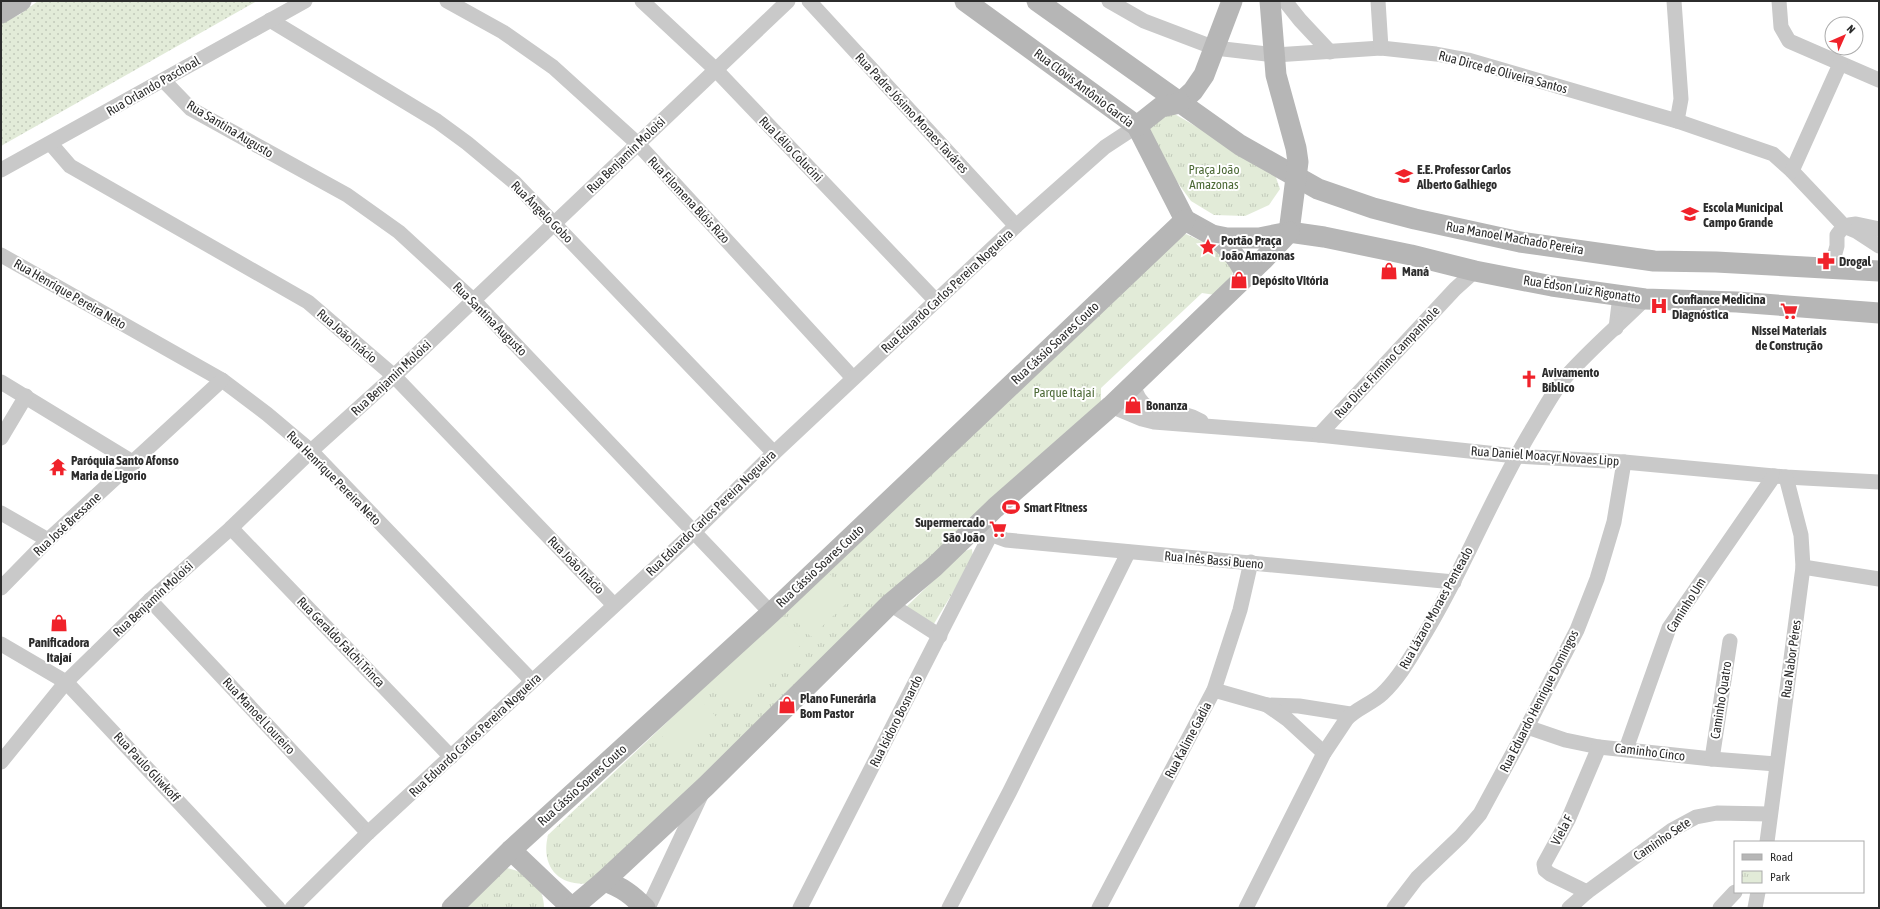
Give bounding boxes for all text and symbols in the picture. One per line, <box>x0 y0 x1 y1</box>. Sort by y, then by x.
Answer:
north arrow <box>1824 16 1864 56</box>
text: N <box>1845 22 1858 35</box>
street label: Rua Clóvis Antônio Garcia <box>1031 46 1137 130</box>
street label: Rua Dirce de Oliveira Santos <box>1437 48 1569 97</box>
street label: Rua Padre Jósimo Moraes Taváres <box>852 50 972 176</box>
street label: Rua Orlando Paschoal <box>104 53 203 119</box>
street label: Rua Santina Augusto <box>184 97 276 161</box>
street label: Rua Lélio Colucini <box>756 113 826 185</box>
street label: Rua Benjamin Moloisi <box>584 114 668 196</box>
street label: Rua Filomena Blóis Rizo <box>645 154 733 246</box>
park label: Praça João Amazonas <box>1188 162 1240 192</box>
place label: E.E. Professor Carlos Alberto Galhiego <box>1416 162 1511 192</box>
school or university icon: E.E. Professor Carlos Alberto Galhiego <box>1394 166 1414 186</box>
street label: Rua Ângelo Gobo <box>508 178 576 246</box>
place label: Escola Municipal Campo Grande <box>1703 200 1784 230</box>
school or university icon: Escola Municipal Campo Grande <box>1680 204 1700 224</box>
street label: Rua Manoel Machado Pereira <box>1445 219 1585 257</box>
street label: Rua Eduardo Carlos Pereira Nogueira <box>878 226 1016 356</box>
place label: Portão Praça João Amazonas <box>1220 233 1295 263</box>
place icon: Portão Praça João Amazonas <box>1198 237 1218 257</box>
pharmacy icon: Drogal <box>1816 251 1836 271</box>
place label: Drogal <box>1839 254 1872 269</box>
street label: Rua Henrique Pereira Neto <box>11 256 129 332</box>
shop icon: Maná <box>1379 261 1399 281</box>
place label: Maná <box>1402 264 1429 279</box>
shop icon: Depósito Vitória <box>1229 270 1249 290</box>
street label: Rua Édson Luiz Rigonatto <box>1522 272 1642 306</box>
place label: Depósito Vitória <box>1252 273 1329 288</box>
street label: Rua Santina Augusto <box>450 279 530 359</box>
place label: Confiance Medicina Diagnóstica <box>1672 292 1766 322</box>
hospital icon: Confiance Medicina Diagnóstica <box>1649 296 1669 316</box>
street label: Rua Cássio Soares Couto <box>1008 299 1102 387</box>
supermarket icon: Nissei Materiais de Construção <box>1779 301 1799 321</box>
street label: Rua Dirce Firmino Campanhole <box>1331 303 1443 421</box>
street label: Rua João Inácio <box>314 306 380 366</box>
place label: Nissei Materiais de Construção <box>1751 323 1827 353</box>
street label: Rua Benjamin Moloisi <box>348 337 434 419</box>
place label: Avivamento Bíblico <box>1541 365 1599 395</box>
church icon: Avivamento Bíblico <box>1519 369 1539 389</box>
park label: Parque Itajaí <box>1033 385 1095 400</box>
shop icon: Bonanza <box>1123 395 1143 415</box>
place label: Bonanza <box>1146 398 1188 413</box>
street label: Rua Henrique Pereira Neto <box>284 428 384 528</box>
street label: Rua Daniel Moacyr Novaes Lipp <box>1470 443 1620 469</box>
street label: Rua Eduardo Carlos Pereira Nogueira <box>643 447 779 579</box>
place label: Paróquia Santo Afonso Maria de Ligorio <box>71 453 179 483</box>
temple icon: Paróquia Santo Afonso Maria de Ligorio <box>48 457 68 477</box>
street label: Rua José Bressane <box>30 489 104 559</box>
sports icon: Smart Fitness <box>1001 497 1021 517</box>
place label: Smart Fitness <box>1024 500 1088 515</box>
place label: Supermercado São João <box>915 515 985 545</box>
supermarket icon: Supermercado São João <box>988 519 1008 539</box>
street label: Rua Cássio Soares Couto <box>773 522 867 610</box>
street label: Rua João Inácio <box>545 533 607 597</box>
street label: Rua Lázaro Moraes Penteado <box>1396 544 1476 672</box>
street label: Rua Inês Bassi Bueno <box>1164 548 1264 572</box>
street label: Rua Benjamin Moloisi <box>110 558 196 640</box>
street label: Caminho Um <box>1663 575 1709 635</box>
street label: Rua Geraldo Falchi Trinca <box>294 594 388 690</box>
shop icon: Panificadora Itajaí <box>49 613 69 633</box>
street label: Rua Nabor Péres <box>1778 619 1804 699</box>
street label: Rua Eduardo Henrique Domingos <box>1497 627 1582 774</box>
place label: Panificadora Itajaí <box>29 635 89 665</box>
street label: Caminho Quatro <box>1707 660 1735 740</box>
street label: Rua Eduardo Carlos Pereira Nogueira <box>406 670 544 800</box>
street label: Rua Isidoro Bosnardo <box>866 673 926 769</box>
street label: Rua Manoel Loureiro <box>220 675 298 757</box>
place label: Plano Funerária Bom Pastor <box>800 691 876 721</box>
shop icon: Plano Funerária Bom Pastor <box>777 695 797 715</box>
street label: Rua Kalime Gadia <box>1162 699 1214 781</box>
street label: Rua Paulo Gliwkoff <box>111 729 183 805</box>
street label: Caminho Cinco <box>1614 740 1686 764</box>
street label: Rua Cássio Soares Couto <box>535 741 629 829</box>
street label: Viela F <box>1548 812 1576 848</box>
street label: Caminho Sete <box>1631 814 1693 864</box>
legend <box>1734 841 1864 893</box>
text: Road <box>1770 850 1793 864</box>
text: Park <box>1770 870 1791 884</box>

